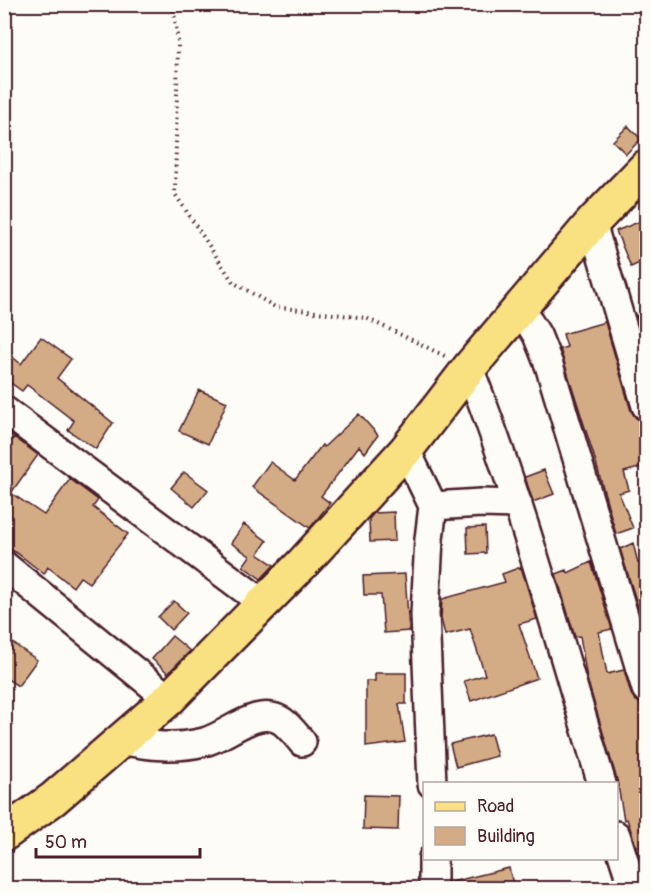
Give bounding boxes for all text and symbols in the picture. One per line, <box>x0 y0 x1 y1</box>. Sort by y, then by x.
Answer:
legend <box>423 782 618 860</box>
text: Road <box>477 795 514 818</box>
scale bar <box>36 821 200 859</box>
text: Building <box>477 825 535 848</box>
text: 50 m <box>45 831 87 854</box>

